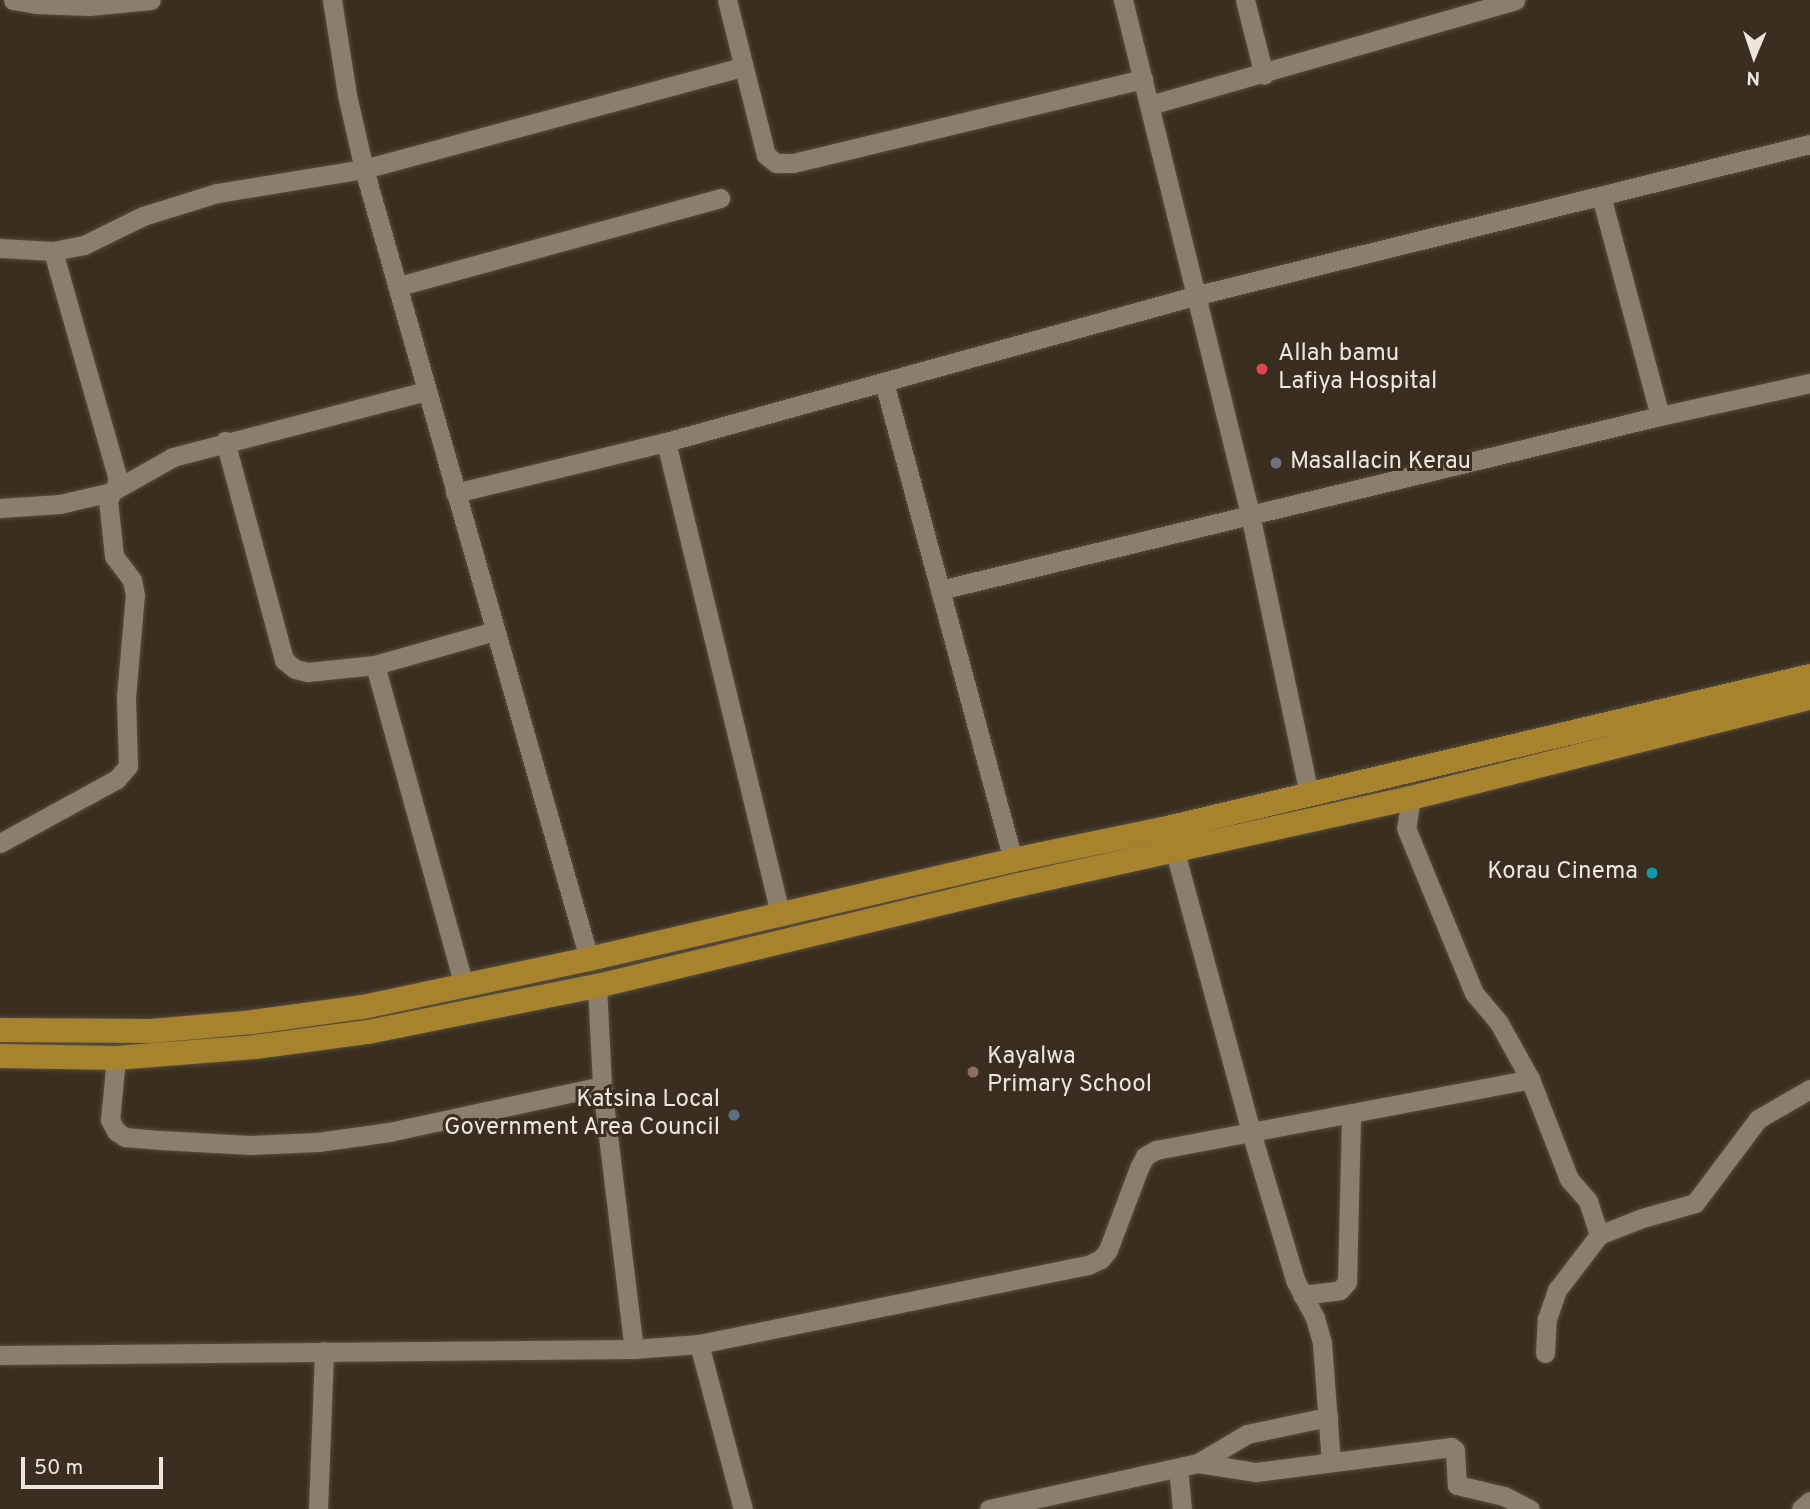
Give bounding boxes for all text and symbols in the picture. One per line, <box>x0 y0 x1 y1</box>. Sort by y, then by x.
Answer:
north arrow <box>1719 21 1789 91</box>
text: N <box>1746 65 1761 89</box>
place label: Allah bamu Lafiya Hospital <box>1278 341 1437 397</box>
marker: Allah bamu Lafiya Hospital <box>1252 359 1272 379</box>
place label: Masallacin Kerau <box>1290 449 1471 477</box>
marker: Masallacin Kerau <box>1268 455 1284 471</box>
place label: Korau Cinema <box>1487 859 1638 887</box>
marker: Korau Cinema <box>1644 865 1660 881</box>
place label: Kayalwa Primary School <box>987 1044 1152 1100</box>
marker: Kayalwa Primary School <box>965 1064 981 1080</box>
place label: Katsina Local Government Area Council <box>443 1087 720 1143</box>
marker: Katsina Local Government Area Council <box>726 1107 742 1123</box>
scale bar <box>24 1442 166 1486</box>
text: 50 m <box>34 1455 83 1482</box>

